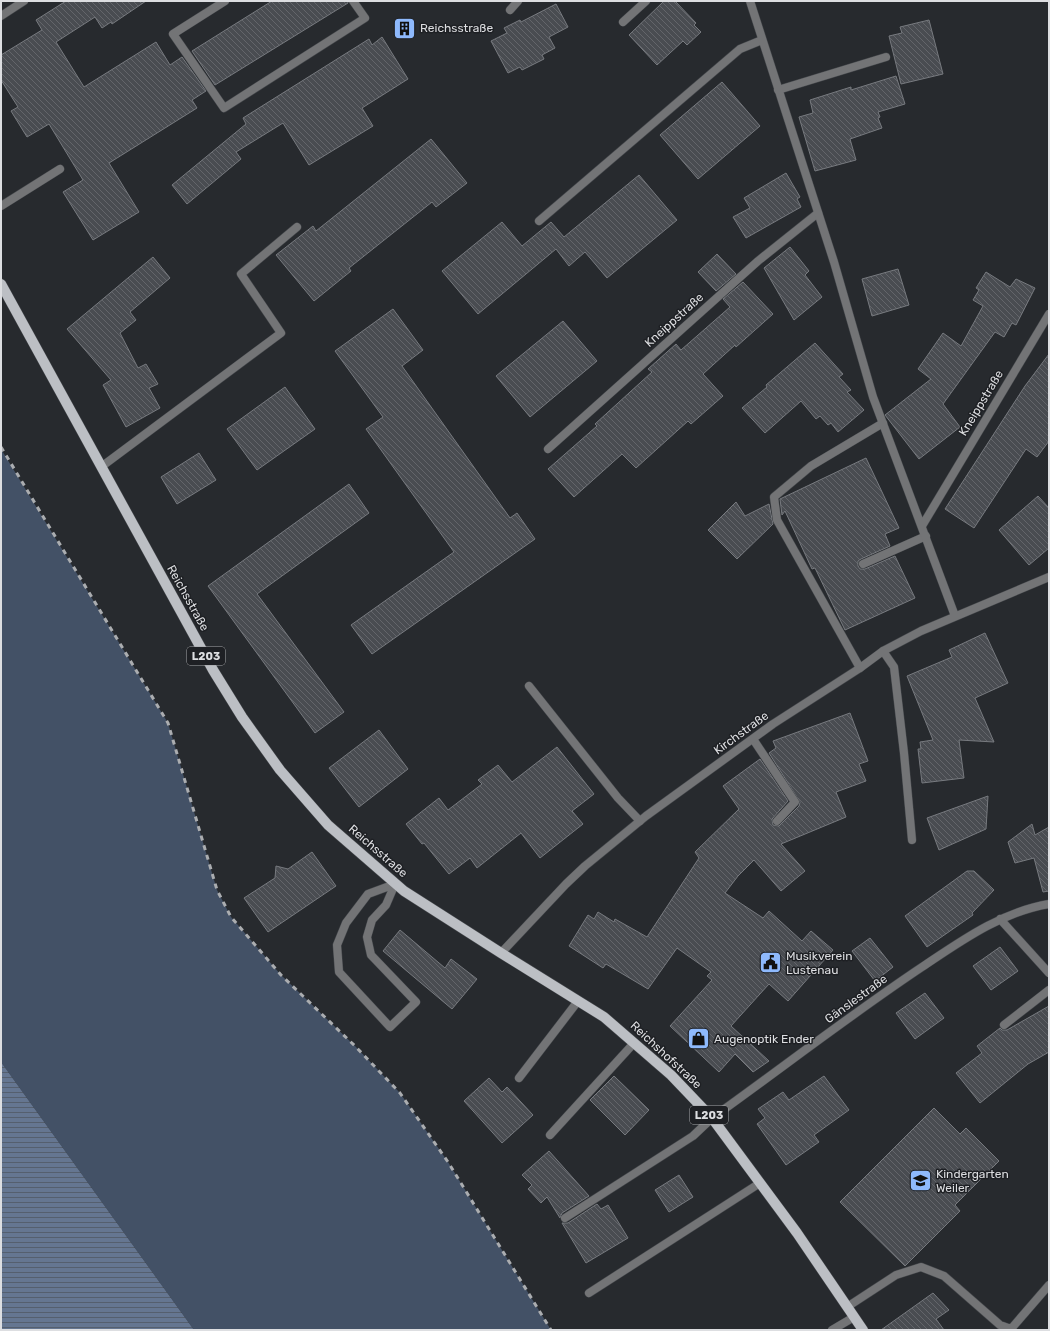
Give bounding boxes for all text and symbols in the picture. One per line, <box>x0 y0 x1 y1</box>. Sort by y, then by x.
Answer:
building icon: Reichsstraße <box>391 15 417 41</box>
place label: Reichsstraße <box>420 21 493 35</box>
street label: Kneippstraße <box>642 290 706 350</box>
street label: Kneippstraße <box>956 367 1006 438</box>
street label: Reichsstraße <box>164 563 212 634</box>
road number: L203 <box>187 647 225 665</box>
street label: Kirchstraße <box>711 708 771 758</box>
street label: Reichsstraße <box>346 822 410 880</box>
place label: Musikverein Lustenau <box>786 949 852 977</box>
public building icon: Musikverein Lustenau <box>757 950 783 976</box>
street label: Gänslestraße <box>822 972 890 1026</box>
street label: Reichshofstraße <box>628 1019 705 1092</box>
shop icon: Augenoptik Ender <box>686 1026 712 1052</box>
place label: Augenoptik Ender <box>714 1032 814 1046</box>
road number: L203 <box>690 1106 728 1124</box>
place label: Kindergarten Weiler <box>936 1167 1009 1195</box>
school or university icon: Kindergarten Weiler <box>907 1168 933 1194</box>

